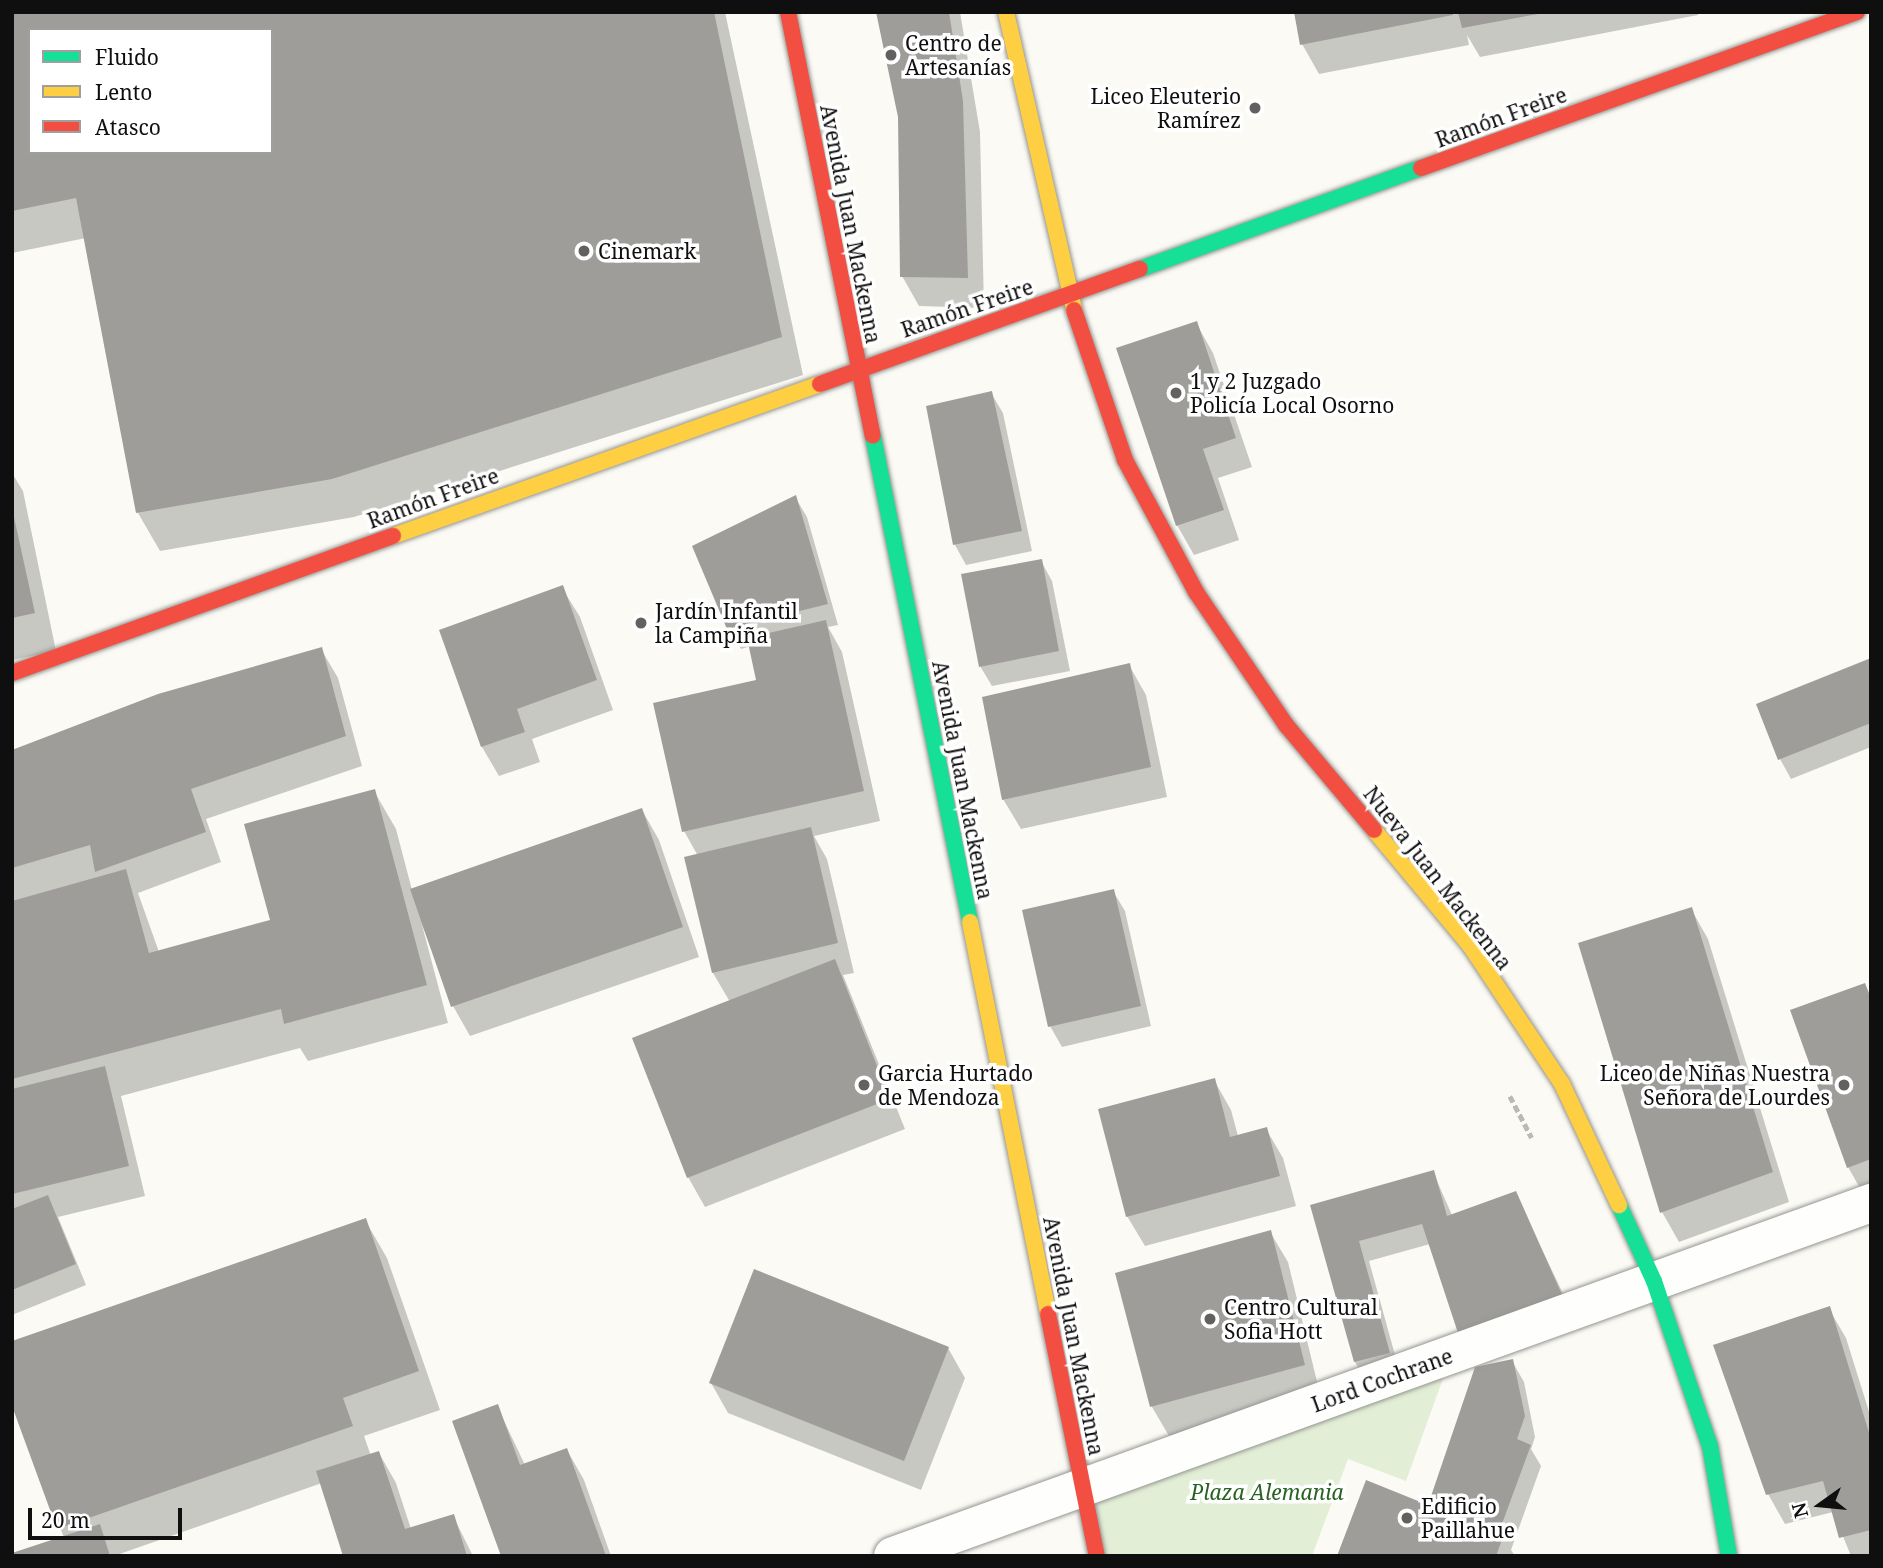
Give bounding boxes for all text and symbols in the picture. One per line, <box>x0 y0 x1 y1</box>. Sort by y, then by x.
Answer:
legend <box>28 28 273 154</box>
place label: Centro de Artesanías <box>905 30 1011 80</box>
text: Fluido <box>95 43 159 71</box>
marker: Centro de Artesanías <box>883 47 899 63</box>
text: Lento <box>95 78 152 106</box>
street label: Ramón Freire <box>1432 82 1570 152</box>
place label: Liceo Eleuterio Ramírez <box>1091 83 1241 133</box>
marker: Liceo Eleuterio Ramírez <box>1247 100 1263 116</box>
street label: Avenida Juan Mackenna <box>815 102 887 346</box>
text: Atasco <box>95 113 161 141</box>
place label: Cinemark <box>598 238 696 264</box>
marker: Cinemark <box>576 243 592 259</box>
street label: Ramón Freire <box>898 274 1036 342</box>
place label: 1 y 2 Juzgado Policía Local Osorno <box>1190 368 1394 418</box>
marker: 1 y 2 Juzgado Policía Local Osorno <box>1168 385 1184 401</box>
street label: Ramón Freire <box>364 463 502 533</box>
place label: Jardín Infantil la Campiña <box>655 598 798 648</box>
marker: Jardín Infantil la Campiña <box>633 615 649 631</box>
street label: Avenida Juan Mackenna <box>927 658 999 902</box>
street label: Nueva Juan Mackenna <box>1359 781 1517 975</box>
place label: Garcia Hurtado de Mendoza <box>878 1060 1033 1110</box>
place label: Liceo de Niñas Nuestra Señora de Lourdes <box>1600 1060 1830 1110</box>
marker: Garcia Hurtado de Mendoza <box>856 1077 872 1093</box>
marker: Liceo de Niñas Nuestra Señora de Lourdes <box>1836 1077 1852 1093</box>
street label: Avenida Juan Mackenna <box>1038 1214 1110 1458</box>
place label: Centro Cultural Sofia Hott <box>1224 1294 1378 1344</box>
marker: Centro Cultural Sofia Hott <box>1202 1311 1218 1327</box>
street label: Lord Cochrane <box>1308 1343 1456 1417</box>
north arrow <box>1785 1470 1855 1540</box>
park label: Plaza Alemania <box>1190 1479 1344 1505</box>
place label: Edificio Paillahue <box>1421 1493 1515 1543</box>
scale bar <box>32 1494 186 1538</box>
text: N <box>1785 1500 1814 1521</box>
text: 20 m <box>41 1506 90 1534</box>
marker: Edificio Paillahue <box>1399 1510 1415 1526</box>

